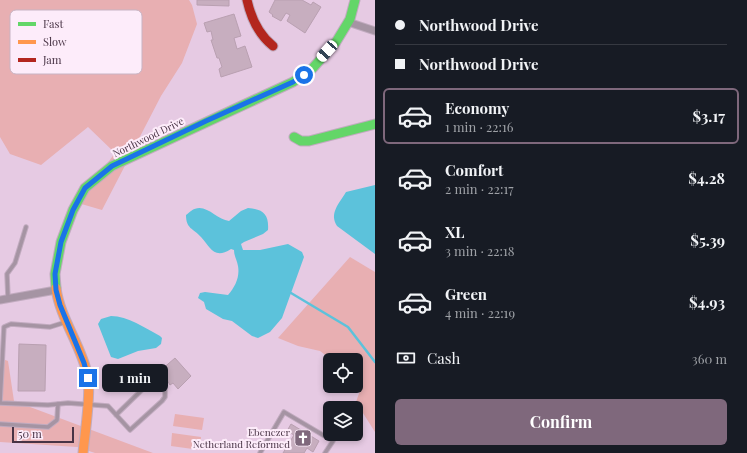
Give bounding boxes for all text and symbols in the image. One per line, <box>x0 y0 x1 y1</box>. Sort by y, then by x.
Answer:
legend <box>10 10 142 74</box>
text: Northwood Drive <box>419 15 539 35</box>
text: Fast <box>43 16 63 31</box>
text: Slow <box>43 34 67 49</box>
car <box>315 38 339 64</box>
text: Jam <box>42 52 62 67</box>
text: Northwood Drive <box>419 54 539 74</box>
route start <box>295 66 313 84</box>
icon: car <box>397 98 433 134</box>
text: Economy <box>445 98 509 118</box>
text: $3.17 <box>693 106 725 126</box>
street label: Northwood Drive <box>110 114 186 160</box>
text: 1 min · 22:16 <box>445 118 514 135</box>
icon: car <box>397 160 433 196</box>
text: Comfort <box>445 160 503 180</box>
text: $4.28 <box>688 168 725 188</box>
text: 2 min · 22:17 <box>445 180 513 197</box>
icon: car <box>397 222 433 258</box>
text: XL <box>445 222 465 242</box>
text: $5.39 <box>690 230 725 250</box>
text: 3 min · 22:18 <box>445 242 515 259</box>
icon: car <box>397 284 433 320</box>
text: Green <box>445 284 487 304</box>
text: $4.93 <box>689 292 725 312</box>
text: 4 min · 22:19 <box>445 304 515 321</box>
icon: cash <box>395 347 417 369</box>
text: Cash <box>427 348 460 368</box>
text: 360 m <box>692 350 727 367</box>
map controls <box>323 353 363 441</box>
button: locate <box>323 353 363 393</box>
callout: 1 min <box>102 364 168 392</box>
route end <box>79 369 97 387</box>
text: 1 min <box>119 369 151 386</box>
button: Confirm <box>395 399 727 445</box>
button: layers <box>323 401 363 441</box>
scale bar <box>12 425 74 444</box>
place label: Ebenezer Netherland Reformed <box>193 425 291 451</box>
text: 50 m <box>18 426 42 441</box>
church icon: Ebenezer Netherland Reformed <box>293 428 313 448</box>

